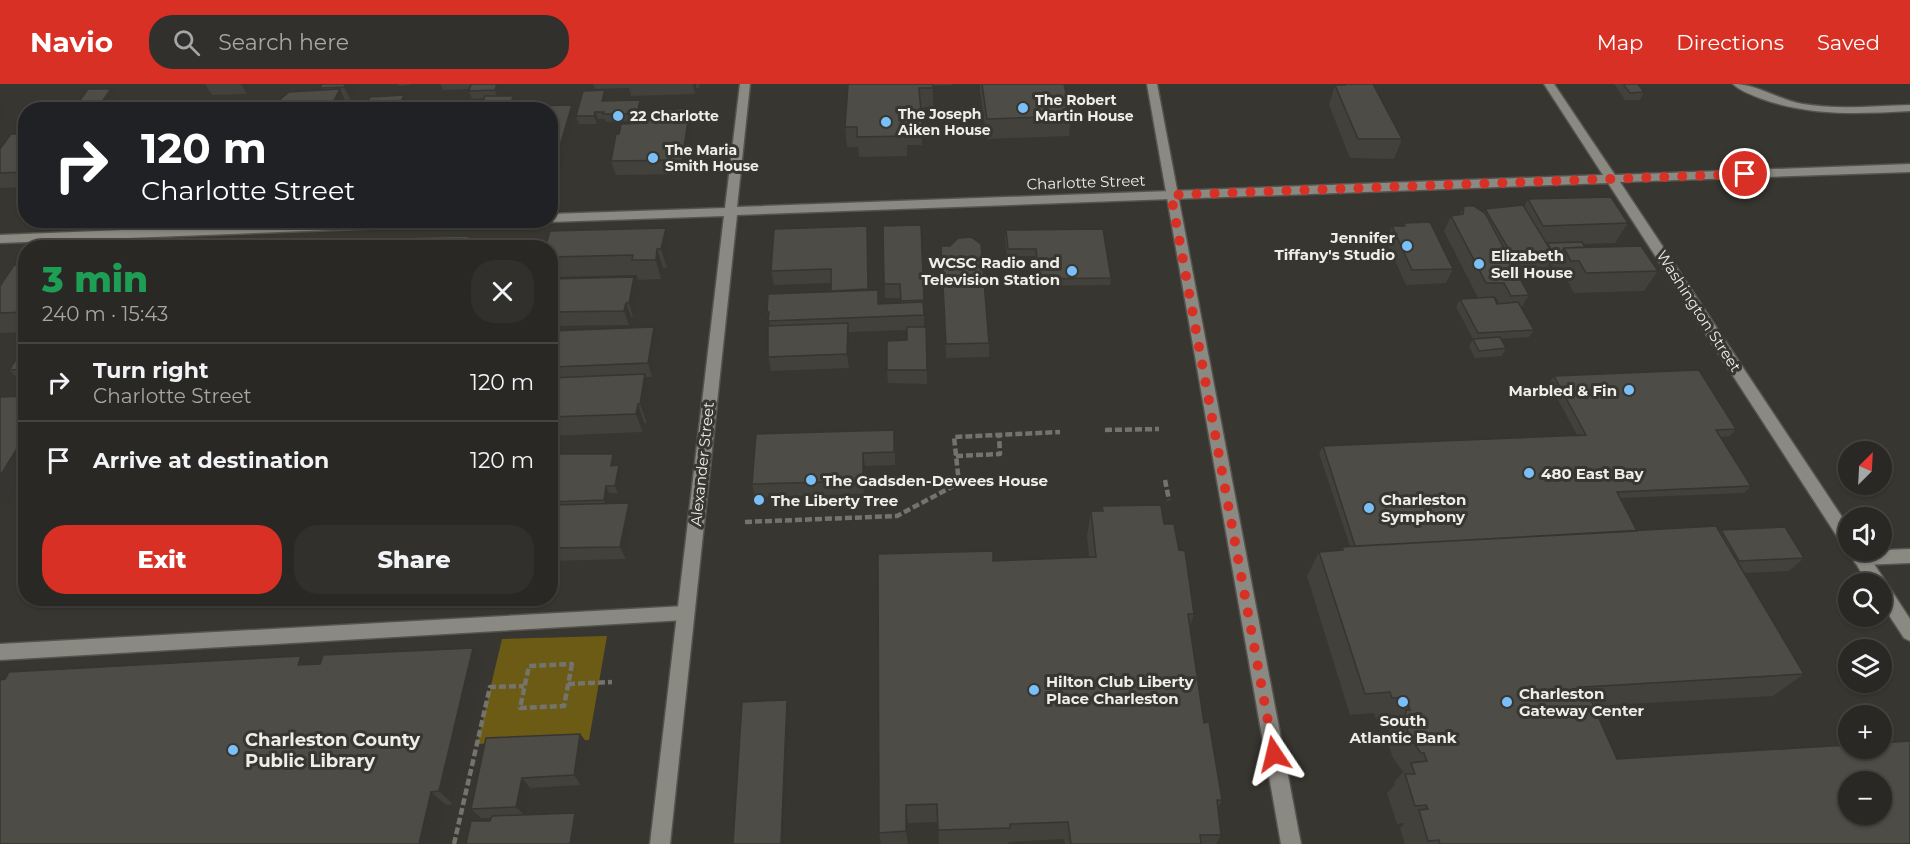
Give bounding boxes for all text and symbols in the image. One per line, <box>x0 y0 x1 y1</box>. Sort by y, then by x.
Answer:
search box <box>149 15 569 69</box>
text: Navio <box>30 25 113 59</box>
icon: search <box>170 26 203 59</box>
text: Search here <box>218 29 349 56</box>
text: Map <box>1597 30 1643 55</box>
text: Directions <box>1676 30 1784 55</box>
text: Saved <box>1817 30 1880 55</box>
place label: The Robert Martin House <box>1035 91 1134 125</box>
marker: The Robert Martin House <box>1016 101 1030 115</box>
place label: The Joseph Aiken House <box>897 105 991 139</box>
place label: 22 Charlotte <box>630 107 719 125</box>
marker: 22 Charlotte <box>611 109 625 123</box>
marker: The Joseph Aiken House <box>879 115 893 129</box>
text: 120 m <box>141 122 267 174</box>
icon: right <box>42 126 120 204</box>
place label: The Maria Smith House <box>665 141 759 175</box>
pin <box>1719 148 1770 199</box>
marker: The Maria Smith House <box>646 151 660 165</box>
icon: arrive <box>1728 157 1761 190</box>
street label: Charlotte Street <box>1026 170 1146 194</box>
text: Charlotte Street <box>141 174 355 207</box>
place label: Jennifer Tiffany's Studio <box>1274 228 1396 264</box>
marker: Jennifer Tiffany's Studio <box>1400 239 1414 253</box>
place label: Elizabeth Sell House <box>1491 246 1573 282</box>
street label: Washington Street <box>1653 247 1745 375</box>
place label: WCSC Radio and Television Station <box>922 253 1060 289</box>
text: 3 min <box>42 257 148 301</box>
marker: Elizabeth Sell House <box>1472 257 1486 271</box>
button: close <box>471 260 534 323</box>
marker: WCSC Radio and Television Station <box>1065 264 1079 278</box>
text: 240 m · 15:43 <box>42 302 168 326</box>
text: Turn right <box>93 357 208 384</box>
icon: right <box>42 366 75 399</box>
text: 120 m <box>470 369 534 396</box>
place label: Marbled & Fin <box>1508 381 1617 400</box>
marker: Marbled & Fin <box>1622 383 1636 397</box>
text: Charlotte Street <box>93 384 252 408</box>
street label: Alexander Street <box>686 401 718 527</box>
north arrow <box>1838 441 1892 495</box>
map controls <box>1838 441 1892 825</box>
icon: arrive <box>42 444 75 477</box>
text: Arrive at destination <box>93 447 329 474</box>
text: 120 m <box>470 447 534 474</box>
place label: 480 East Bay <box>1541 464 1644 483</box>
marker: 480 East Bay <box>1522 466 1536 480</box>
place label: The Gadsden-Dewees House <box>823 471 1048 490</box>
marker: The Gadsden-Dewees House <box>804 473 818 487</box>
place label: Charleston Symphony <box>1381 490 1466 526</box>
place label: The Liberty Tree <box>771 491 898 510</box>
marker: The Liberty Tree <box>752 493 766 507</box>
marker: Charleston Symphony <box>1362 501 1376 515</box>
button: sound <box>1838 507 1892 561</box>
button: Exit <box>42 525 282 594</box>
button: Share <box>294 525 534 594</box>
button: search <box>1838 573 1892 627</box>
button: layers <box>1838 639 1892 693</box>
place label: Hilton Club Liberty Place Charleston <box>1046 672 1194 708</box>
marker: Hilton Club Liberty Place Charleston <box>1027 683 1041 697</box>
place label: Charleston Gateway Center <box>1519 684 1645 720</box>
marker: South Atlantic Bank <box>1396 695 1410 709</box>
marker: Charleston Gateway Center <box>1500 695 1514 709</box>
button: + <box>1838 705 1892 759</box>
place label: South Atlantic Bank <box>1348 711 1457 747</box>
position arrow <box>1242 722 1306 786</box>
place label: Charleston County Public Library <box>245 729 420 772</box>
marker: Charleston County Public Library <box>226 743 240 757</box>
button: − <box>1838 771 1892 825</box>

